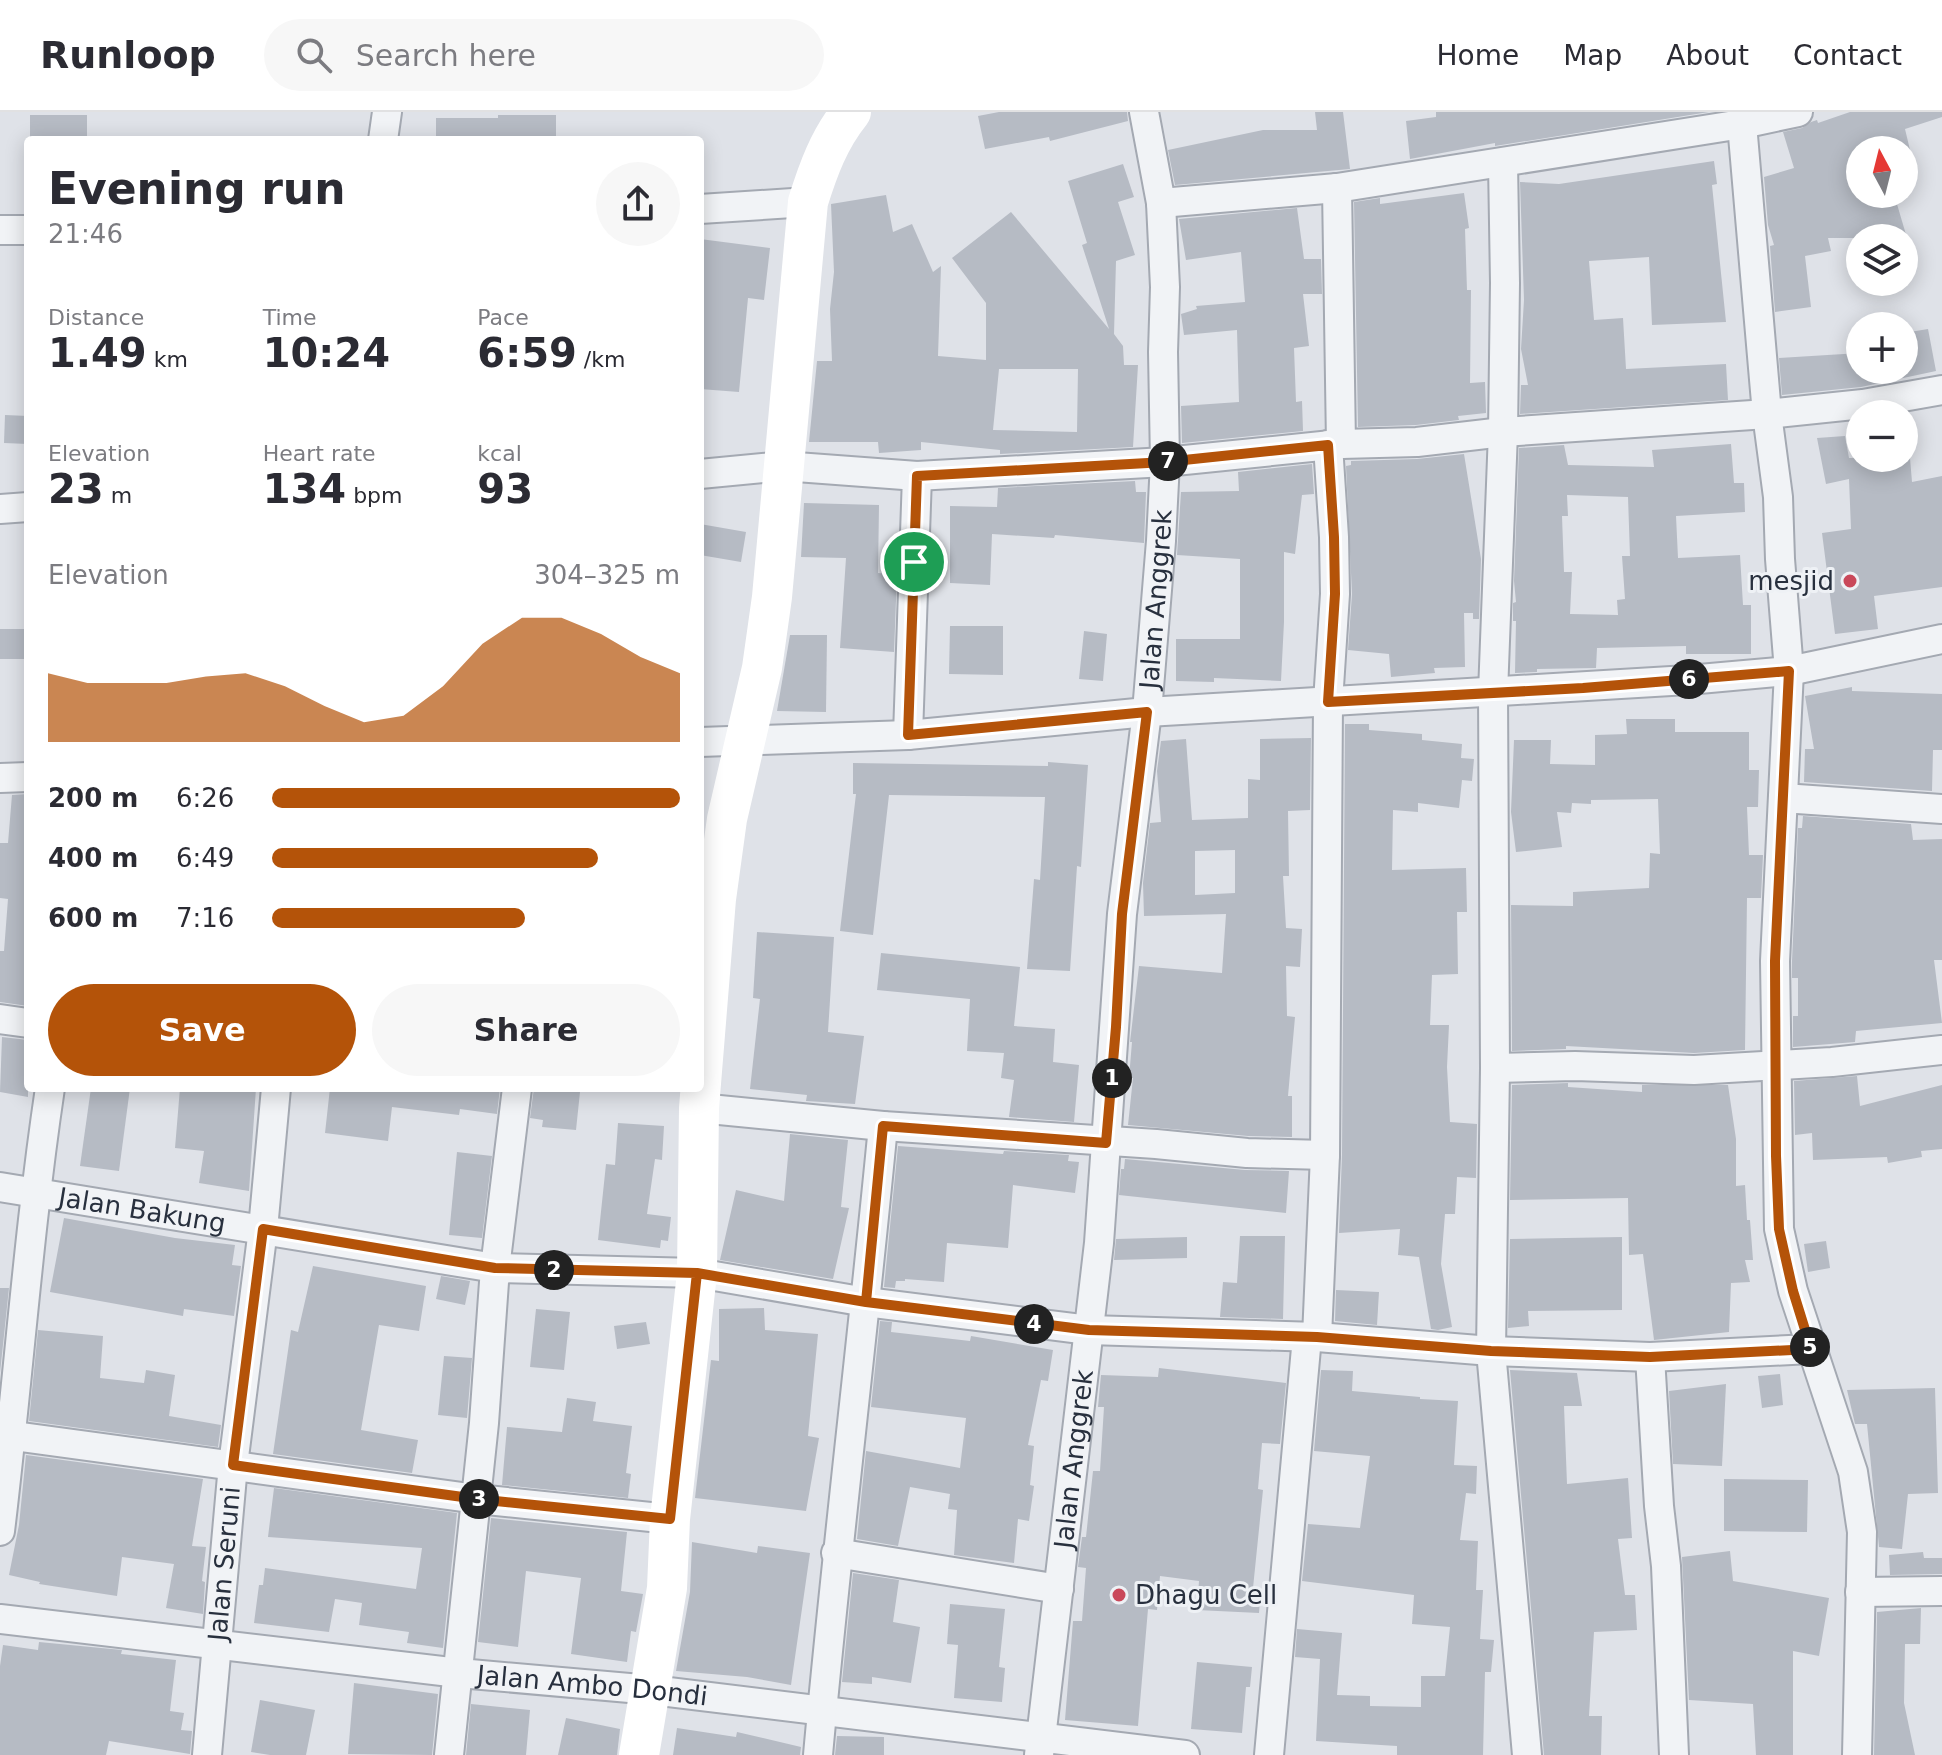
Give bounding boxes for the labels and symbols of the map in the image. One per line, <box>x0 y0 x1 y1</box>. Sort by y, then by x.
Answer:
north arrow <box>1846 136 1918 208</box>
pin: 7 <box>1148 441 1188 481</box>
street label: Jalan Anggrek <box>1134 509 1178 692</box>
pin <box>880 528 948 596</box>
place label: mesjid <box>1748 566 1834 596</box>
marker: mesjid <box>1841 572 1859 590</box>
pin: 6 <box>1669 659 1709 699</box>
pin: 1 <box>1092 1058 1132 1098</box>
street label: Jalan Bakung <box>54 1181 228 1239</box>
pin: 2 <box>534 1250 574 1290</box>
pin: 4 <box>1014 1304 1054 1344</box>
pin: 5 <box>1790 1327 1830 1367</box>
street label: Jalan Anggrek <box>1048 1368 1099 1552</box>
pin: 3 <box>459 1479 499 1519</box>
street label: Jalan Seruni <box>202 1485 246 1644</box>
place label: Dhagu Cell <box>1135 1580 1277 1610</box>
marker: Dhagu Cell <box>1110 1586 1128 1604</box>
street label: Jalan Ambo Dondi <box>474 1659 709 1712</box>

